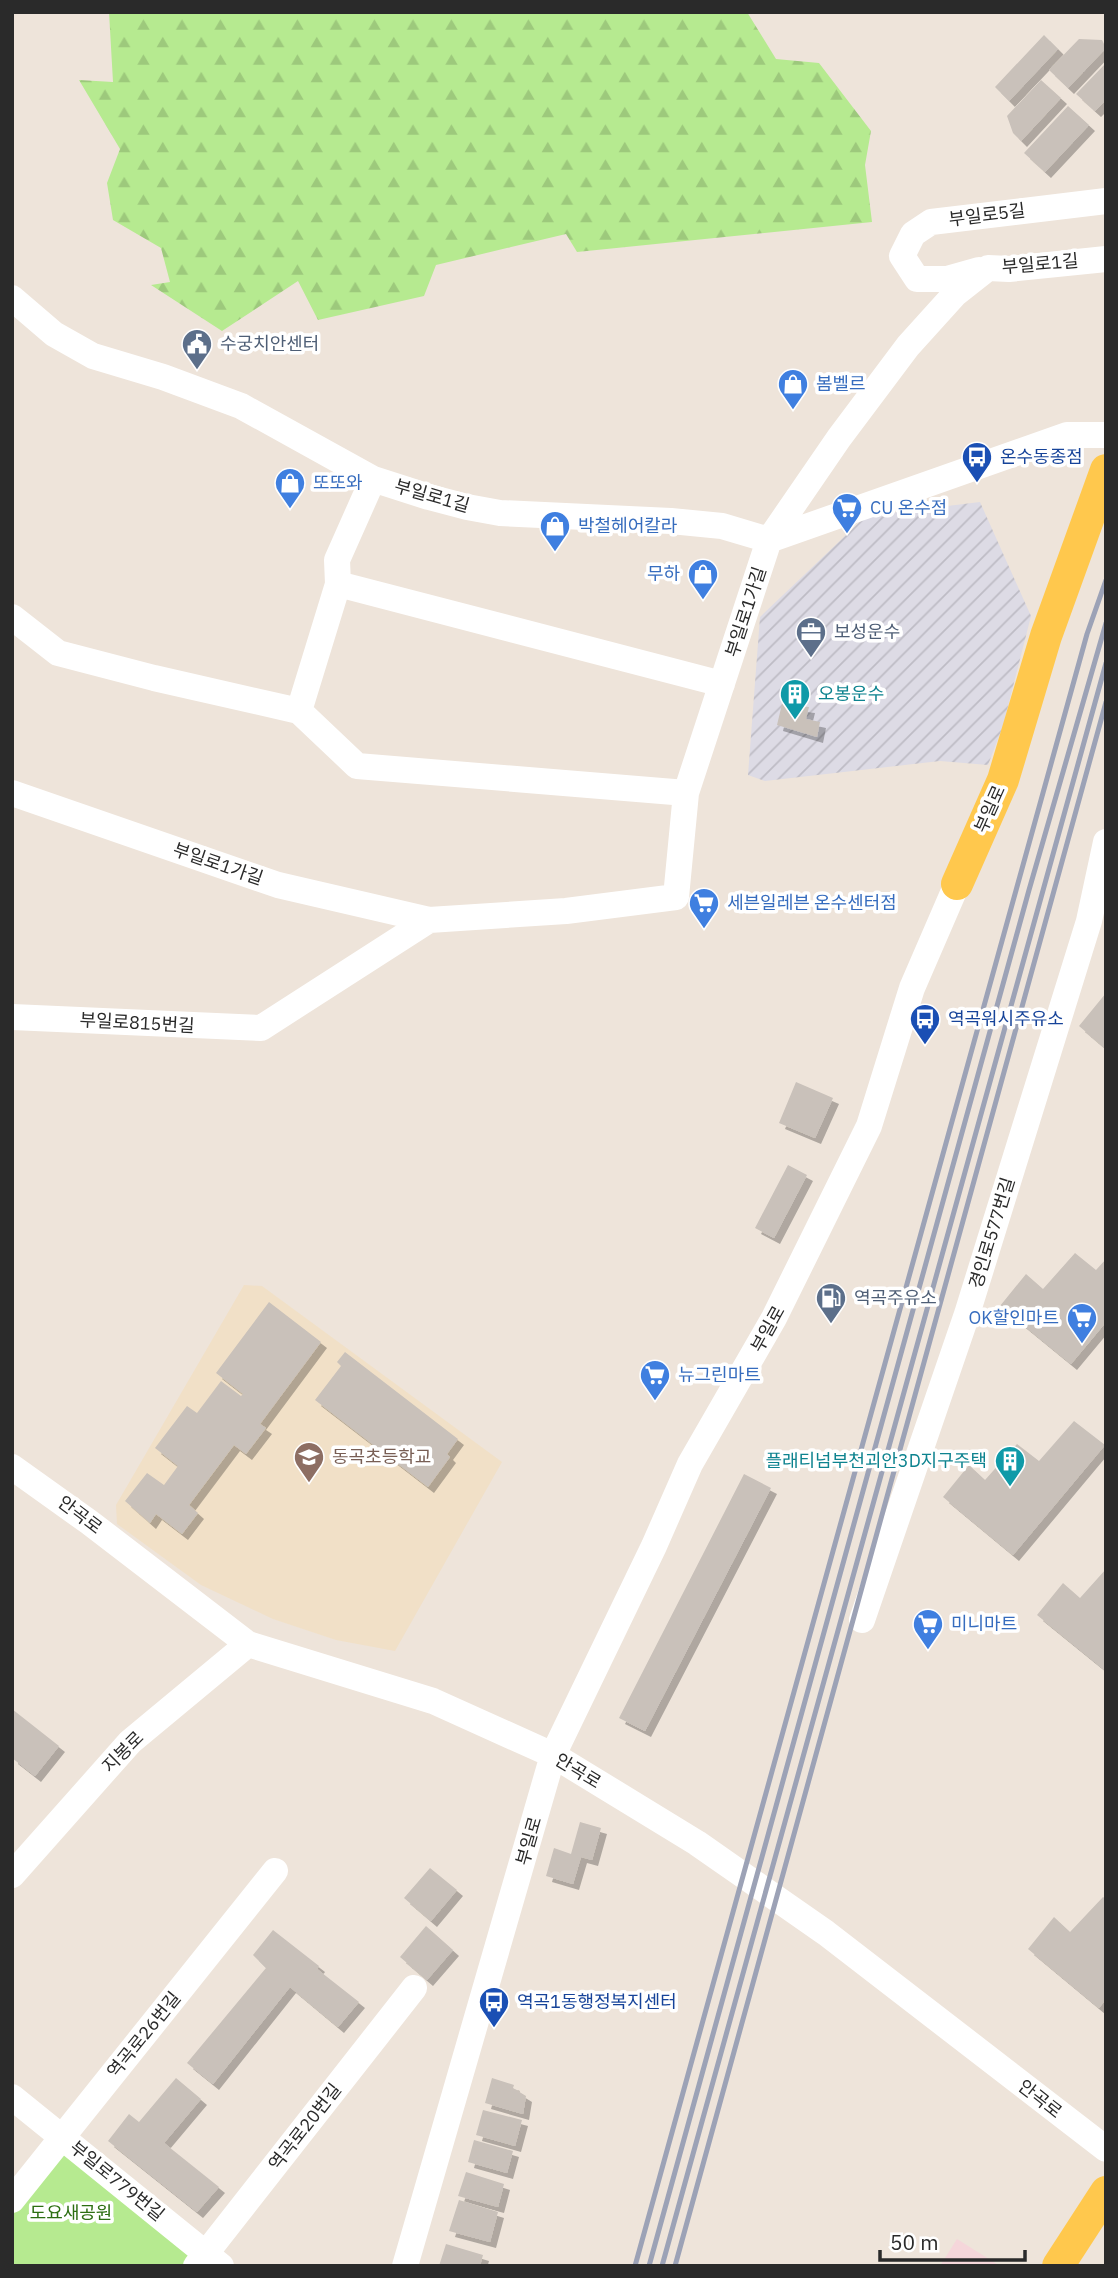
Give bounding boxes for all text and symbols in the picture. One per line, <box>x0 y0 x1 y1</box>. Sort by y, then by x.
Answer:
street label: 부일로5길 <box>947 198 1027 231</box>
street label: 부일로1길 <box>1001 249 1079 278</box>
public building icon: 수궁치안센터 <box>180 327 214 371</box>
place label: 수궁치안센터 <box>220 332 319 355</box>
shop icon: 봄벨르 <box>776 367 810 411</box>
place label: 봄벨르 <box>816 372 866 395</box>
bus stop icon: 온수동종점 <box>960 440 994 484</box>
place label: 온수동종점 <box>1000 445 1083 468</box>
shop icon: 또또와 <box>273 466 307 510</box>
place label: 또또와 <box>313 471 363 494</box>
street label: 부일로1길 <box>392 474 472 517</box>
supermarket icon: CU 온수점 <box>830 491 864 535</box>
place label: CU 온수점 <box>870 496 947 519</box>
shop icon: 박철헤어칼라 <box>538 509 572 553</box>
place label: 박철헤어칼라 <box>578 514 678 537</box>
shop icon: 무하 <box>686 557 720 601</box>
place label: 무하 <box>647 562 680 585</box>
street label: 부일로1가길 <box>720 564 771 660</box>
office icon: 보성운수 <box>794 615 828 659</box>
place label: 보성운수 <box>834 620 900 643</box>
building icon: 오봉운수 <box>778 677 812 721</box>
place label: 오봉운수 <box>818 682 884 705</box>
street label: 부일로 <box>969 781 1010 836</box>
street label: 부일로1가길 <box>170 837 266 890</box>
supermarket icon: 세븐일레븐 온수센터점 <box>687 886 721 930</box>
place label: 세븐일레븐 온수센터점 <box>727 891 897 914</box>
bus stop icon: 역곡워시주유소 <box>908 1002 942 1046</box>
place label: 역곡워시주유소 <box>948 1007 1064 1030</box>
street label: 부일로815번길 <box>79 1008 195 1037</box>
street label: 경인로577번길 <box>964 1174 1019 1291</box>
fuel station icon: 역곡주유소 <box>814 1281 848 1325</box>
place label: 역곡주유소 <box>854 1286 937 1309</box>
street label: 부일로 <box>745 1301 790 1356</box>
supermarket icon: OK할인마트 <box>1065 1301 1099 1345</box>
place label: OK할인마트 <box>969 1306 1059 1329</box>
supermarket icon: 뉴그린마트 <box>638 1358 672 1402</box>
place label: 뉴그린마트 <box>678 1363 761 1386</box>
school or university icon: 동곡초등학교 <box>292 1440 326 1484</box>
building icon: 플래티넘부천괴안3D지구주택 <box>993 1444 1027 1488</box>
place label: 동곡초등학교 <box>332 1445 431 1468</box>
place label: 플래티넘부천괴안3D지구주택 <box>765 1449 987 1472</box>
street label: 안곡로 <box>54 1490 107 1539</box>
supermarket icon: 미니마트 <box>911 1607 945 1651</box>
place label: 미니마트 <box>951 1612 1017 1635</box>
street label: 지봉로 <box>97 1726 148 1777</box>
street label: 안곡로 <box>551 1748 605 1793</box>
street label: 부일로 <box>511 1814 546 1868</box>
bus stop icon: 역곡1동행정복지센터 <box>477 1985 511 2029</box>
street label: 역곡로26번길 <box>102 1987 185 2082</box>
place label: 역곡1동행정복지센터 <box>517 1990 677 2013</box>
street label: 안곡로 <box>1014 2074 1067 2123</box>
street label: 역곡로20번길 <box>263 2078 346 2175</box>
street label: 부일로779번길 <box>65 2135 169 2226</box>
park label: 도요새공원 <box>30 2201 112 2224</box>
scale bar <box>880 2218 1025 2262</box>
text: 50 m <box>890 2228 939 2256</box>

